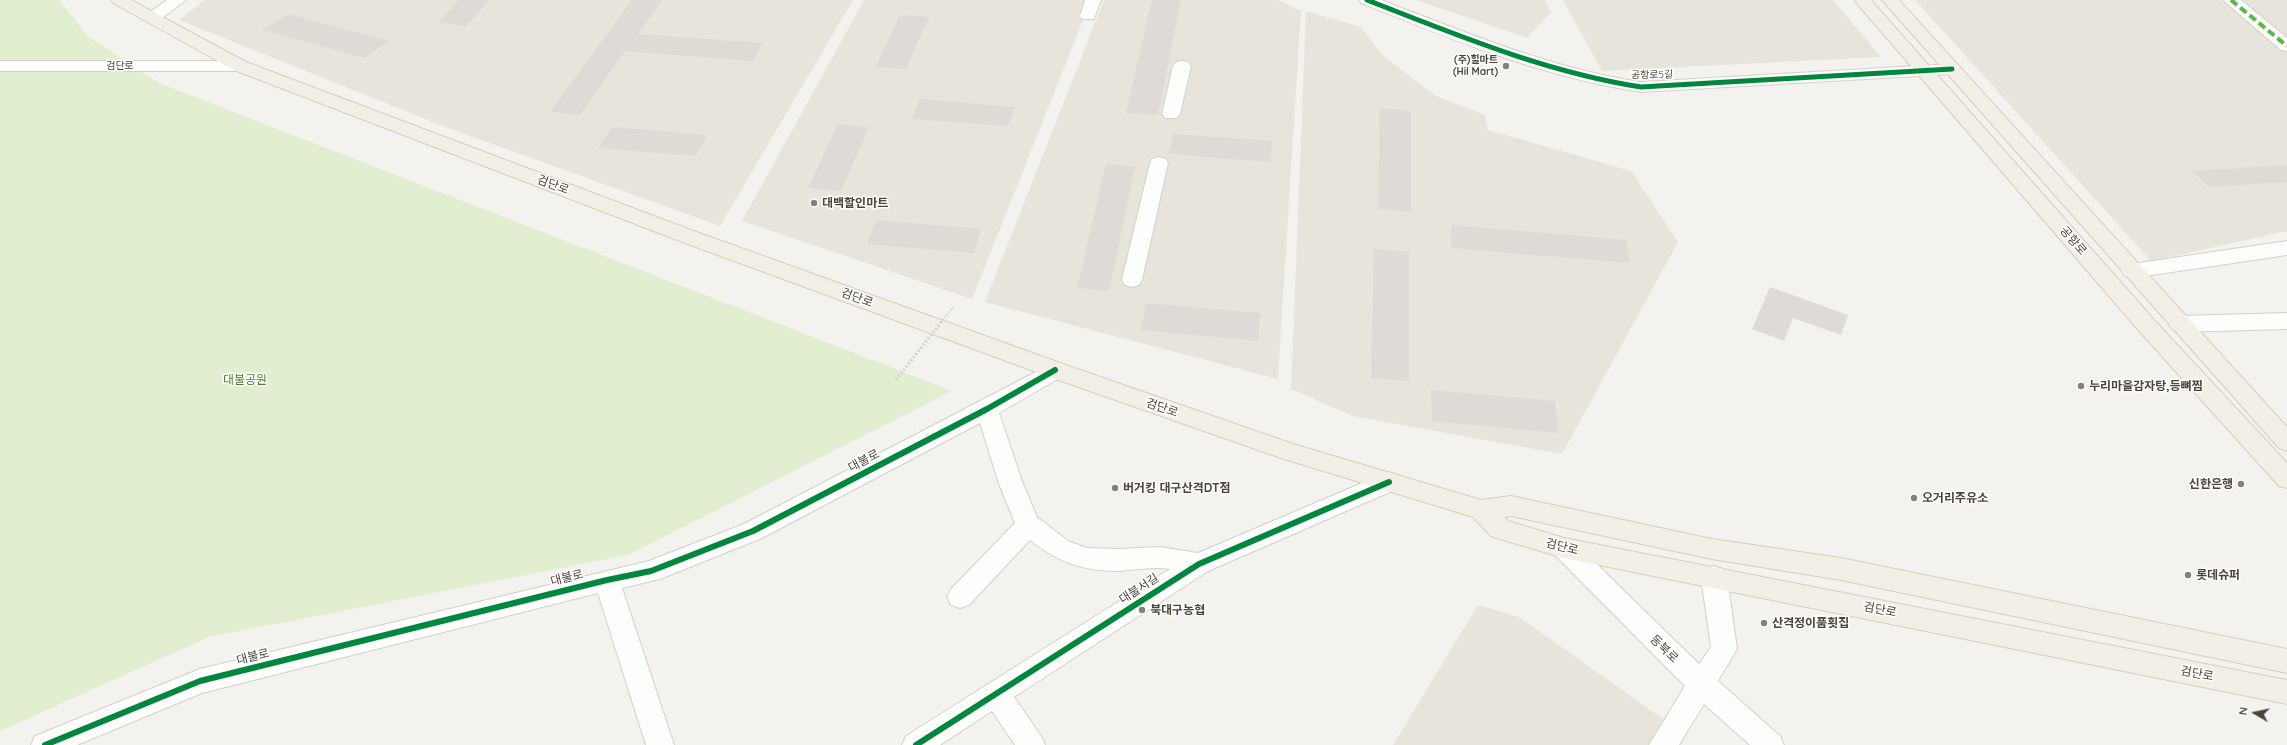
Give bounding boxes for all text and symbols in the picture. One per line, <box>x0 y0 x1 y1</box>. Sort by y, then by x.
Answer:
place label: (주)힐마트 (Hil Mart) <box>1453 54 1498 78</box>
street label: 검단로 <box>106 60 134 72</box>
marker: (주)힐마트 (Hil Mart) <box>1501 61 1511 71</box>
street label: 공항로5길 <box>1631 69 1673 81</box>
street label: 검단로 <box>535 172 571 198</box>
place label: 대백할인마트 <box>822 196 888 210</box>
marker: 대백할인마트 <box>809 198 819 208</box>
street label: 공항로 <box>2057 224 2089 258</box>
street label: 검단로 <box>839 286 875 310</box>
park label: 대불공원 <box>223 373 267 387</box>
place label: 누리마을감자탕,등뼈찜 <box>2089 379 2203 393</box>
marker: 누리마을감자탕,등뼈찜 <box>2076 381 2086 391</box>
street label: 검단로 <box>1144 396 1180 420</box>
street label: 대불로 <box>846 447 882 475</box>
place label: 신한은행 <box>2189 477 2233 491</box>
marker: 신한은행 <box>2236 479 2246 489</box>
place label: 버거킹 대구산격DT점 <box>1123 481 1231 495</box>
marker: 버거킹 대구산격DT점 <box>1110 483 1120 493</box>
place label: 오거리주유소 <box>1922 491 1988 505</box>
marker: 오거리주유소 <box>1909 493 1919 503</box>
street label: 검단로 <box>1544 536 1580 558</box>
street label: 대불로 <box>549 567 585 589</box>
place label: 롯데슈퍼 <box>2196 568 2240 582</box>
marker: 롯데슈퍼 <box>2183 570 2193 580</box>
street label: 대불서길 <box>1117 571 1161 607</box>
street label: 검단로 <box>1862 600 1898 620</box>
place label: 북대구농협 <box>1150 603 1205 617</box>
marker: 북대구농협 <box>1137 605 1147 615</box>
place label: 산격정이품횟집 <box>1772 616 1849 630</box>
marker: 산격정이품횟집 <box>1759 618 1769 628</box>
street label: 동북로 <box>1647 632 1681 666</box>
street label: 대불로 <box>235 646 271 668</box>
street label: 검단로 <box>2179 664 2215 684</box>
north arrow <box>2235 693 2275 733</box>
text: N <box>2236 706 2251 716</box>

